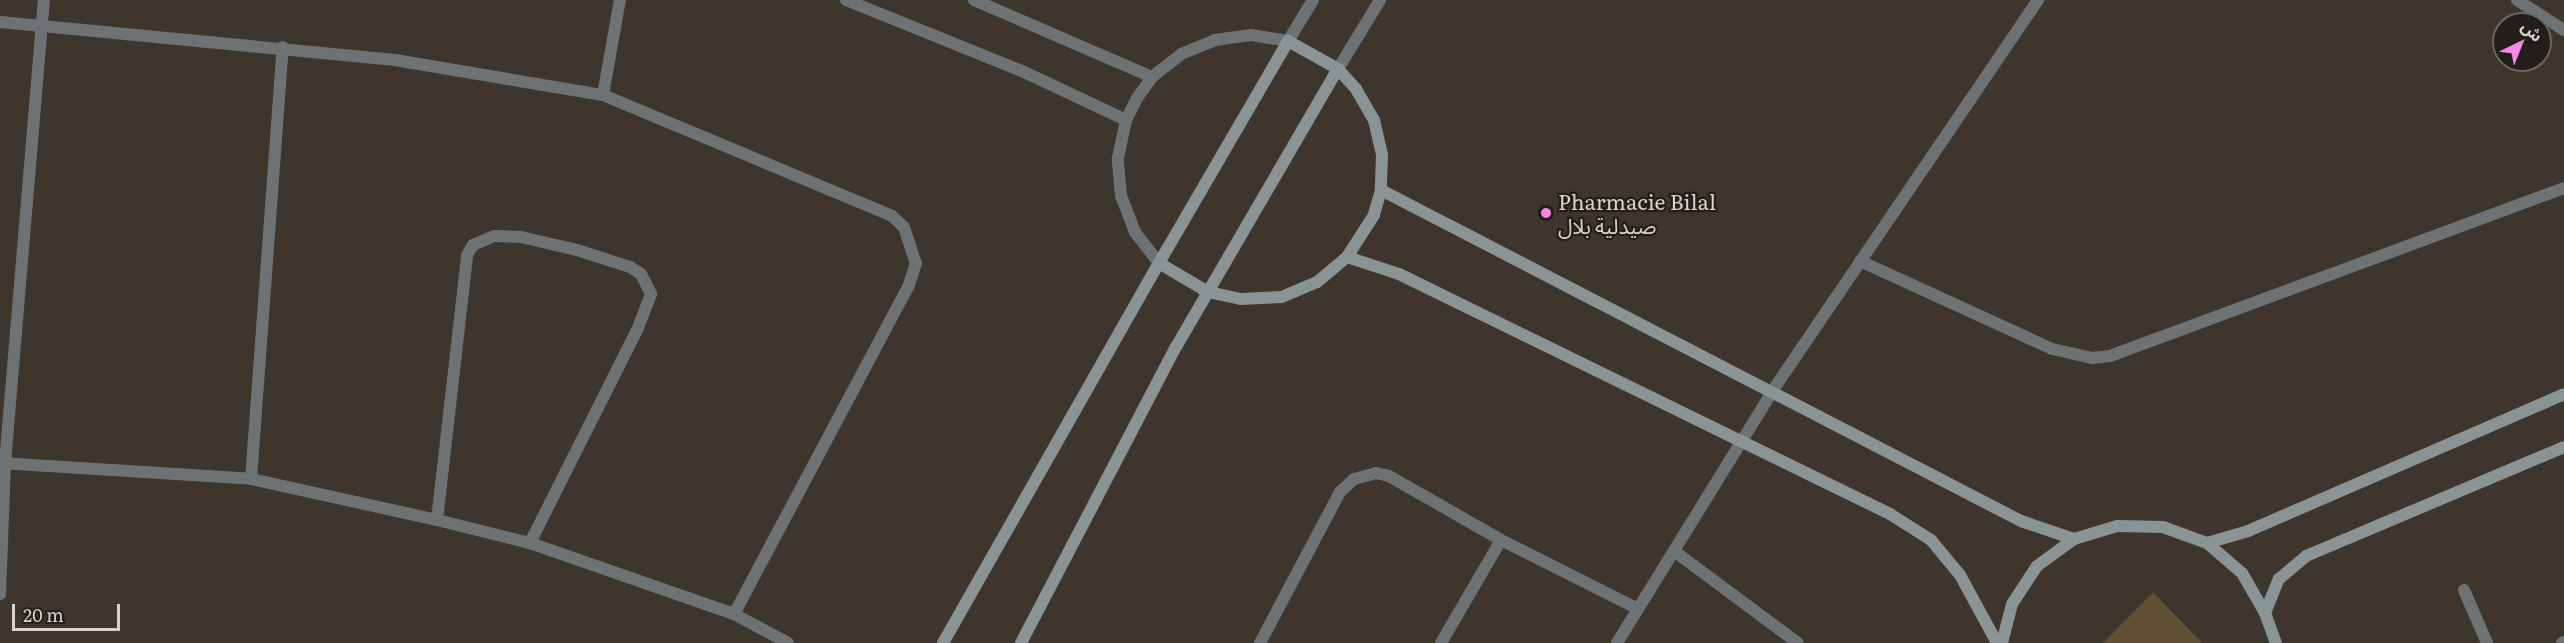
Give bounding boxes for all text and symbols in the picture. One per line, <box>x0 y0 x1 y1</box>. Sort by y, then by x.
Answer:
north arrow <box>2492 12 2552 72</box>
text: ش <box>2517 14 2549 47</box>
place label: Pharmacie Bilal صيدلية بلال <box>1558 188 1716 238</box>
marker: Pharmacie Bilal صيدلية بلال <box>1539 206 1553 220</box>
scale bar <box>15 592 123 630</box>
text: 20 m <box>23 601 64 628</box>

